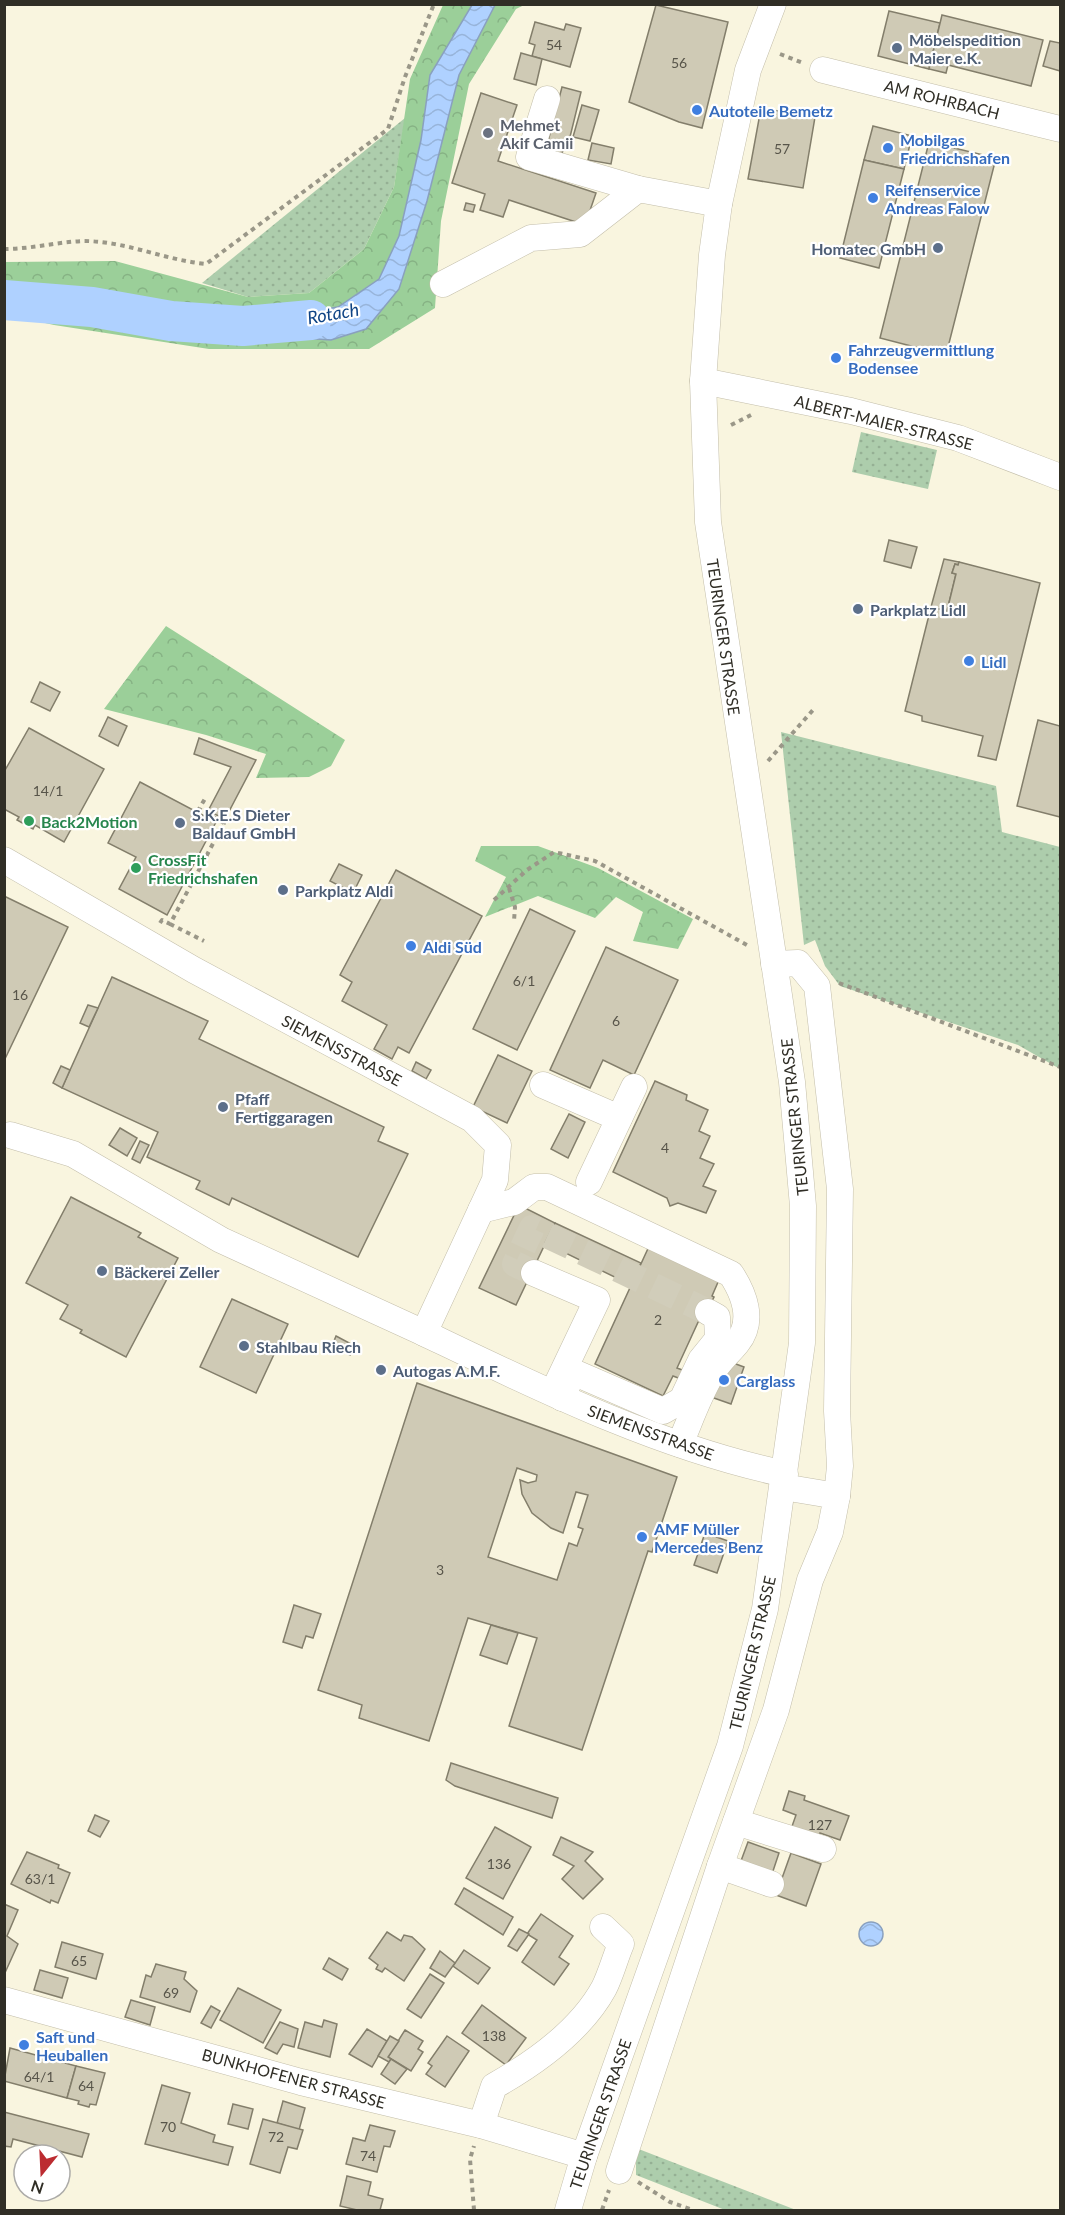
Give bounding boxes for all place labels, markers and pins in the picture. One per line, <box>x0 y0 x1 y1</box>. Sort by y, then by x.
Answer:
place label: Möbelspedition Maier e.K. <box>909 30 1021 67</box>
marker: Möbelspedition Maier e.K. <box>890 41 904 55</box>
place label: Autoteile Bemetz <box>708 101 833 120</box>
marker: Autoteile Bemetz <box>690 103 704 117</box>
place label: Mehmet Akif Camii <box>499 115 573 152</box>
marker: Mehmet Akif Camii <box>481 126 495 140</box>
place label: Mobilgas Friedrichshafen <box>900 130 1010 167</box>
marker: Mobilgas Friedrichshafen <box>881 141 895 155</box>
place label: Reifenservice Andreas Falow <box>884 180 990 217</box>
marker: Reifenservice Andreas Falow <box>866 191 880 205</box>
place label: Homatec GmbH <box>811 239 926 258</box>
marker: Homatec GmbH <box>931 241 945 255</box>
place label: Fahrzeugvermittlung Bodensee <box>848 340 995 377</box>
marker: Fahrzeugvermittlung Bodensee <box>829 351 843 365</box>
place label: Parkplatz Lidl <box>870 600 966 619</box>
marker: Parkplatz Lidl <box>851 602 865 616</box>
place label: Lidl <box>981 652 1006 671</box>
marker: Lidl <box>962 654 976 668</box>
place label: S.K.E.S Dieter Baldauf GmbH <box>192 805 296 842</box>
place label: Back2Motion <box>41 812 138 831</box>
marker: Back2Motion <box>22 814 36 828</box>
marker: S.K.E.S Dieter Baldauf GmbH <box>173 816 187 830</box>
place label: CrossFit Friedrichshafen <box>148 850 258 887</box>
marker: CrossFit Friedrichshafen <box>129 861 143 875</box>
place label: Parkplatz Aldi <box>295 881 393 900</box>
marker: Parkplatz Aldi <box>276 883 290 897</box>
place label: Aldi Süd <box>422 937 482 956</box>
marker: Aldi Süd <box>404 939 418 953</box>
place label: Pfaff Fertiggaragen <box>235 1089 333 1126</box>
marker: Pfaff Fertiggaragen <box>216 1100 230 1114</box>
place label: Bäckerei Zeller <box>114 1262 220 1281</box>
marker: Bäckerei Zeller <box>95 1264 109 1278</box>
place label: Stahlbau Riech <box>256 1337 361 1356</box>
marker: Stahlbau Riech <box>237 1339 251 1353</box>
place label: Autogas A.M.F. <box>392 1361 500 1380</box>
marker: Autogas A.M.F. <box>374 1363 388 1377</box>
place label: Carglass <box>736 1371 795 1390</box>
marker: Carglass <box>717 1373 731 1387</box>
place label: AMF Müller Mercedes Benz <box>653 1519 763 1556</box>
marker: AMF Müller Mercedes Benz <box>635 1530 649 1544</box>
place label: Saft und Heuballen <box>36 2027 108 2064</box>
marker: Saft und Heuballen <box>17 2038 31 2052</box>

